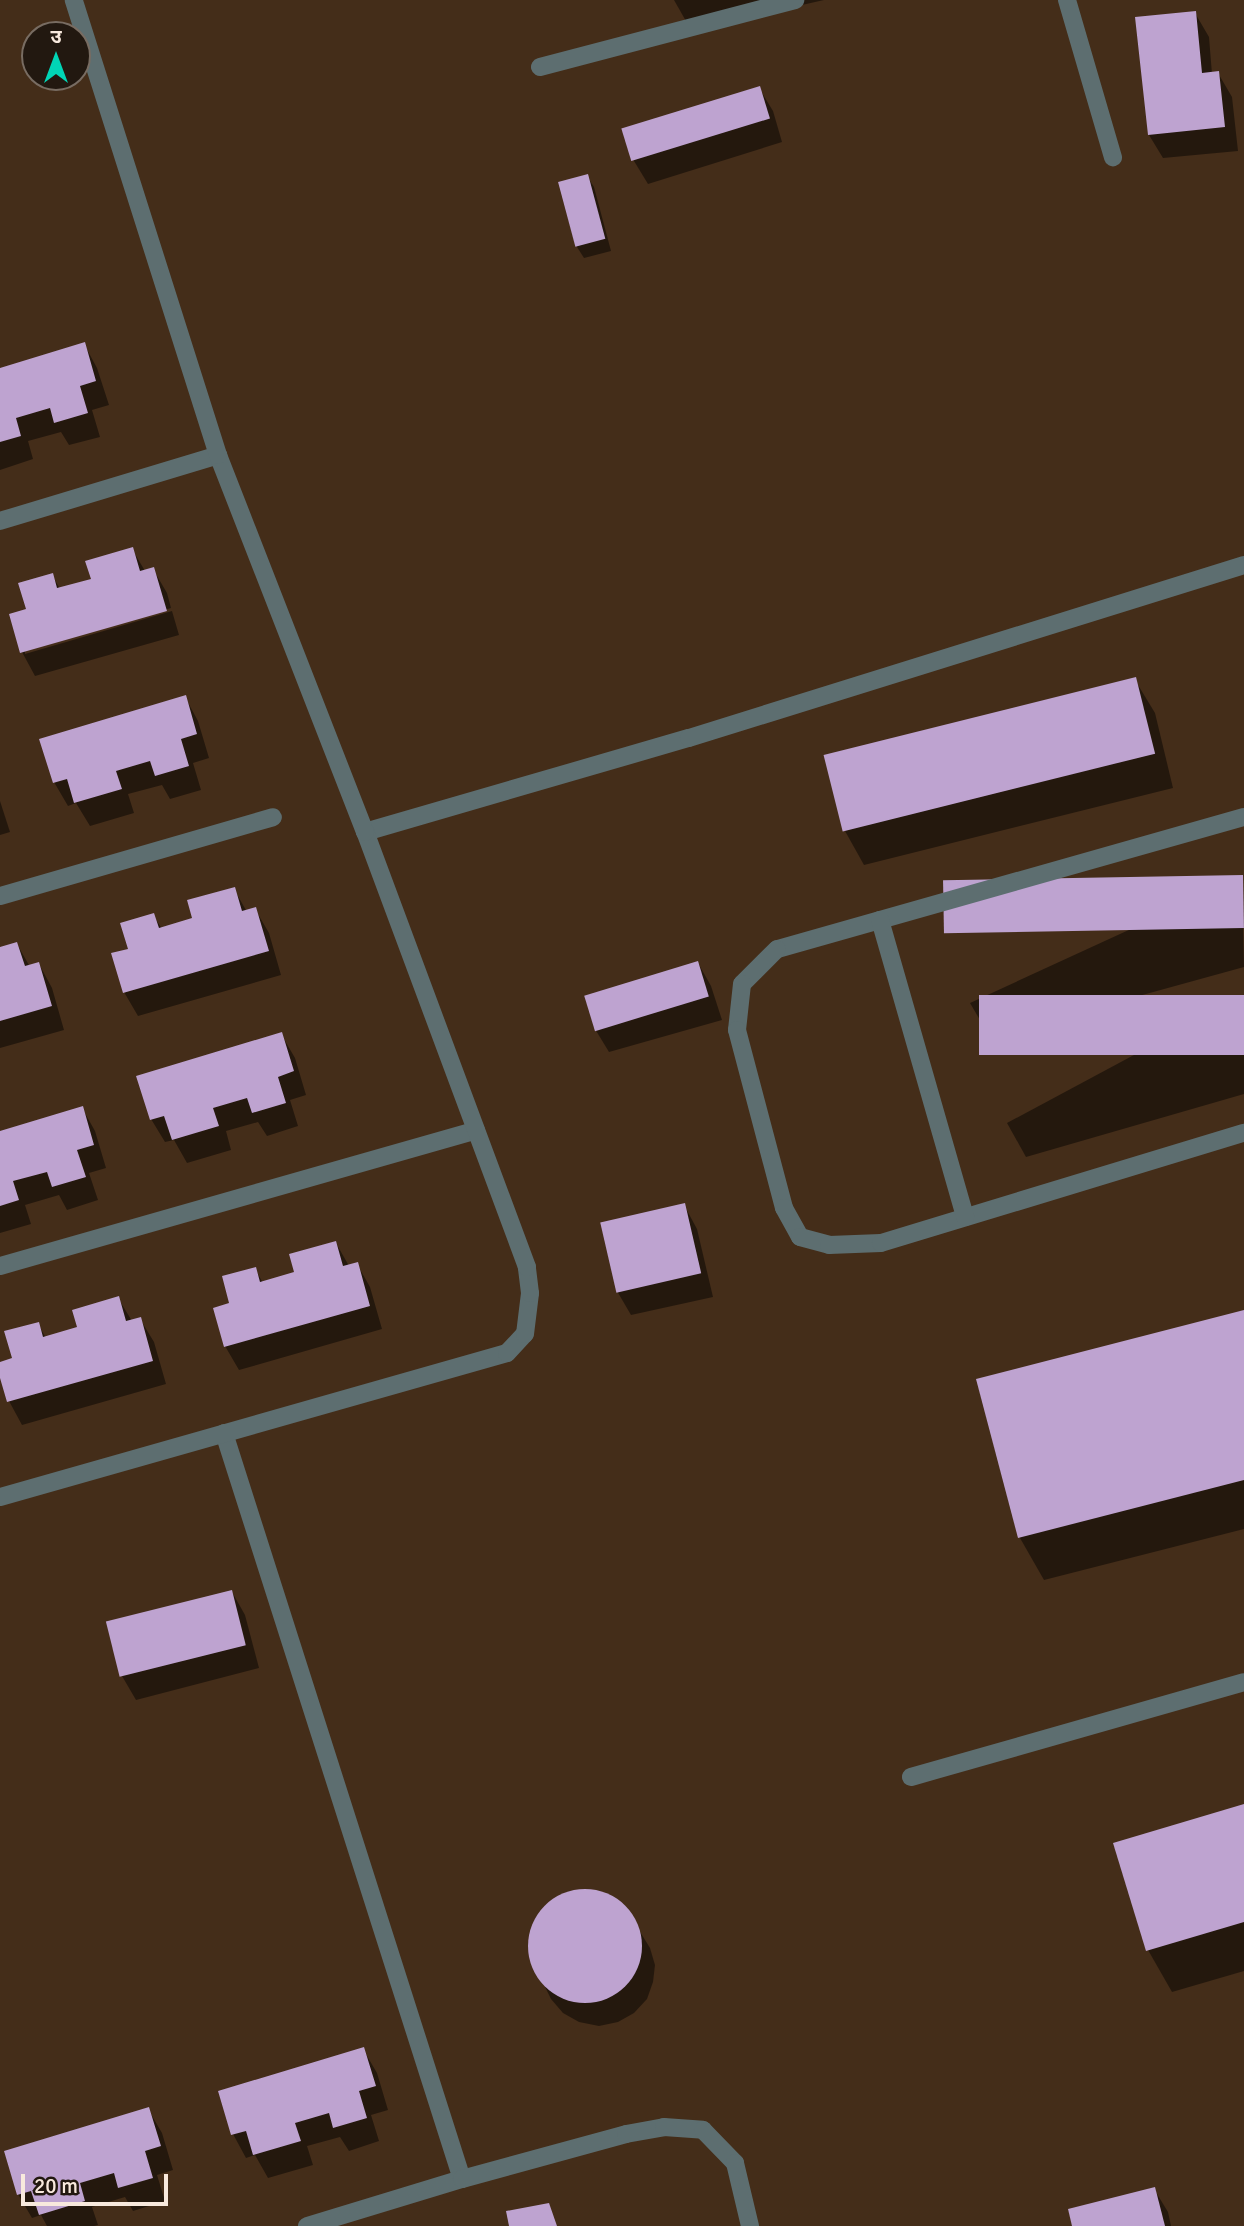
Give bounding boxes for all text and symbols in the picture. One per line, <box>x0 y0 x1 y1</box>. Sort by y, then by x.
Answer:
north arrow <box>21 21 91 91</box>
text: उ <box>50 25 62 49</box>
scale bar <box>24 2160 172 2204</box>
text: 20 m <box>34 2173 78 2199</box>

